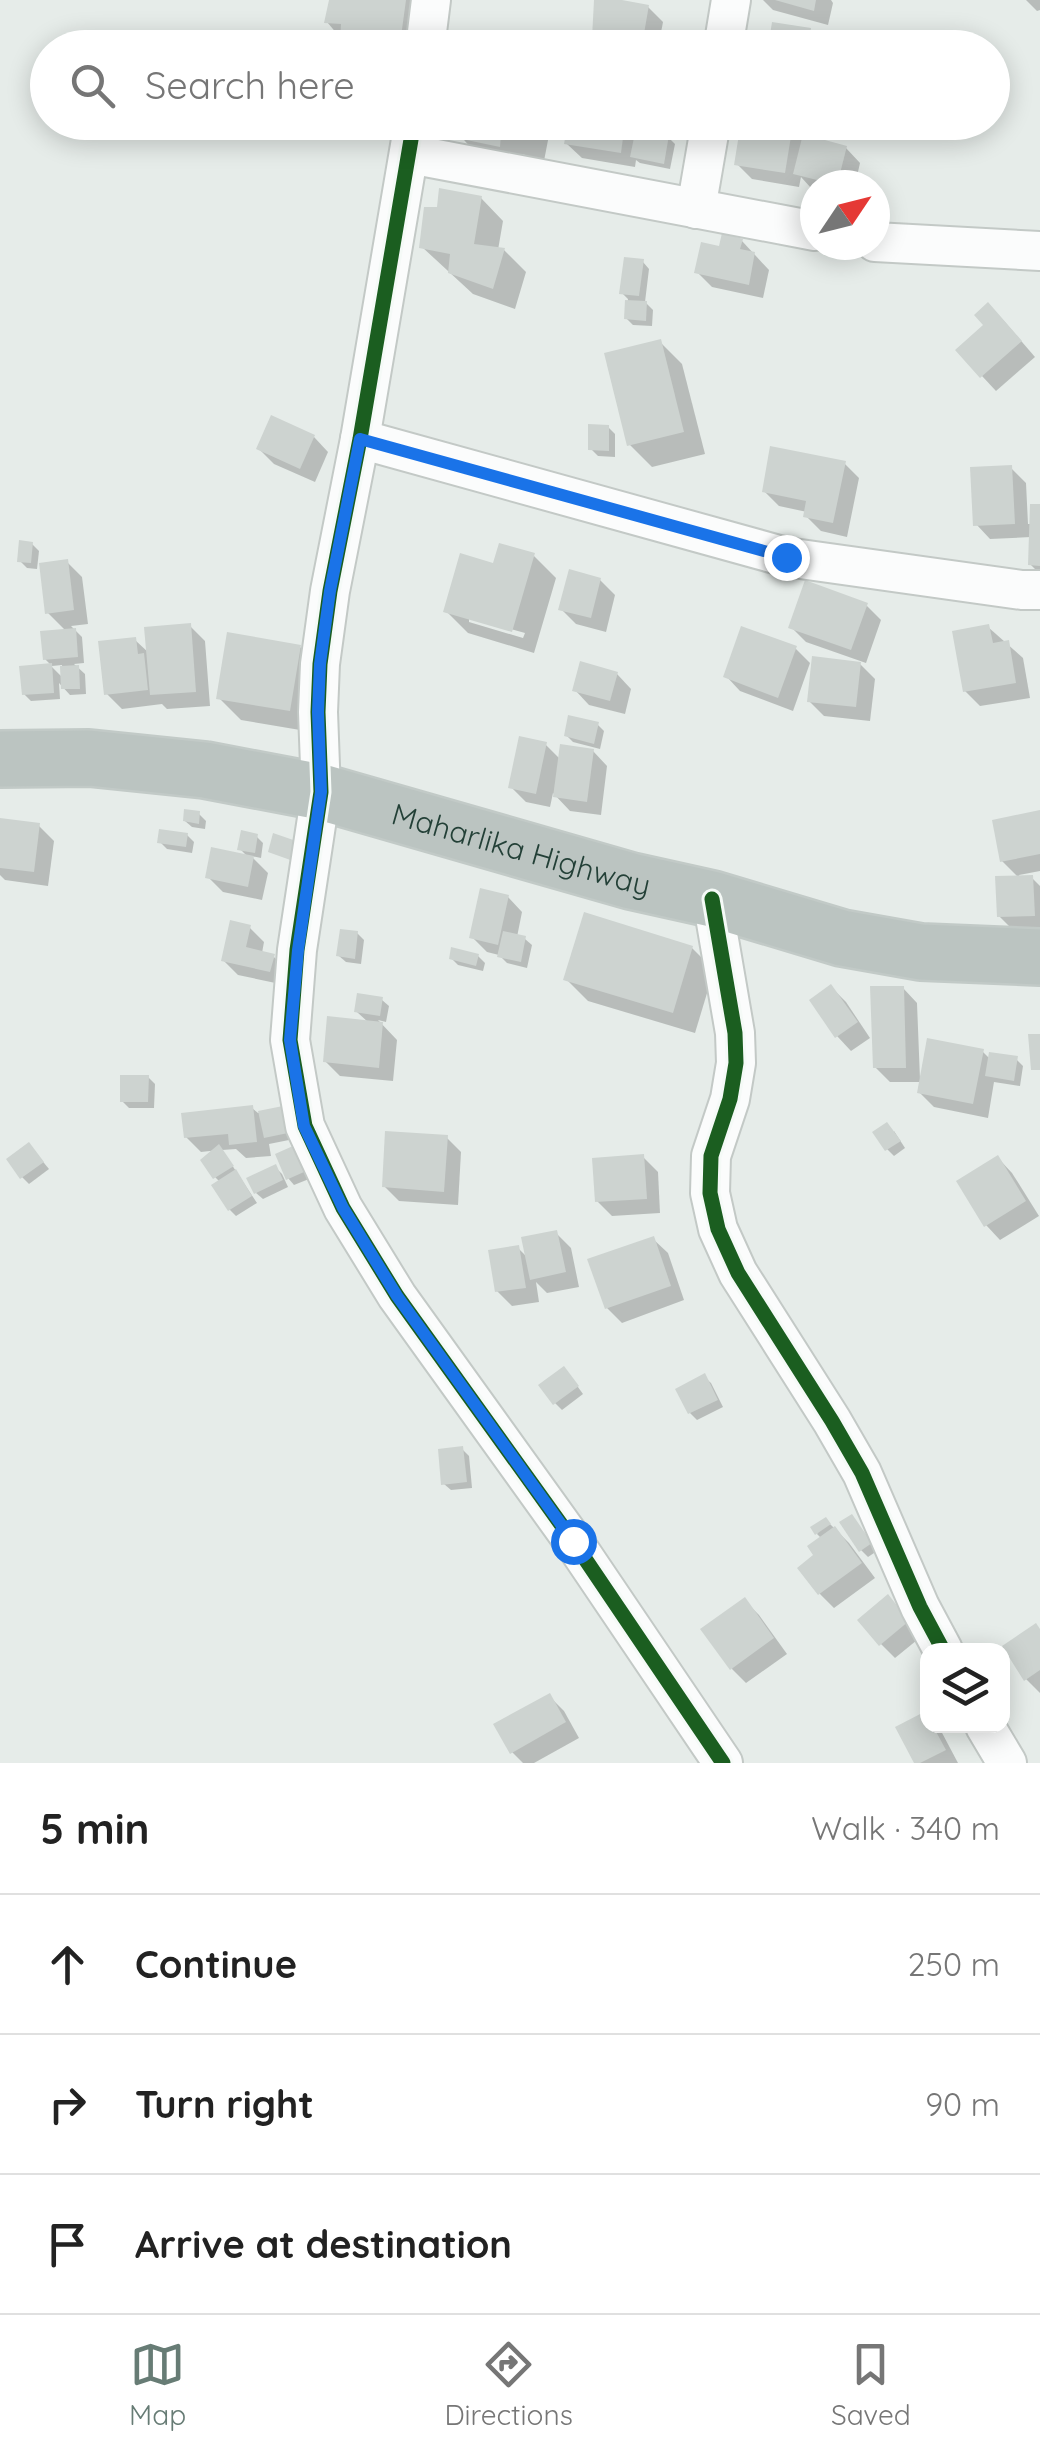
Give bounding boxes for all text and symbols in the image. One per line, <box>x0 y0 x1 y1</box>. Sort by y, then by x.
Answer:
search box <box>30 30 1010 140</box>
icon: search <box>65 58 120 113</box>
text: Search here <box>145 61 355 109</box>
north arrow <box>800 170 890 260</box>
route end <box>764 535 810 581</box>
street label: Maharlika Highway <box>388 794 654 904</box>
route start <box>551 1519 597 1565</box>
map controls <box>920 1643 1010 1733</box>
button: layers <box>920 1643 1010 1733</box>
text: 5 min <box>40 1802 150 1855</box>
text: Walk · 340 m <box>811 1808 1000 1848</box>
icon: ahead <box>40 1937 95 1992</box>
text: Continue <box>135 1940 297 1988</box>
text: 250 m <box>908 1944 1000 1984</box>
icon: right <box>40 2077 95 2132</box>
text: Turn right <box>135 2080 314 2128</box>
text: 90 m <box>925 2084 1000 2124</box>
icon: arrive <box>40 2217 95 2272</box>
text: Arrive at destination <box>135 2220 512 2268</box>
tab: Map <box>129 2337 186 2432</box>
tab: Directions <box>444 2337 573 2432</box>
tab: Saved <box>831 2337 911 2432</box>

